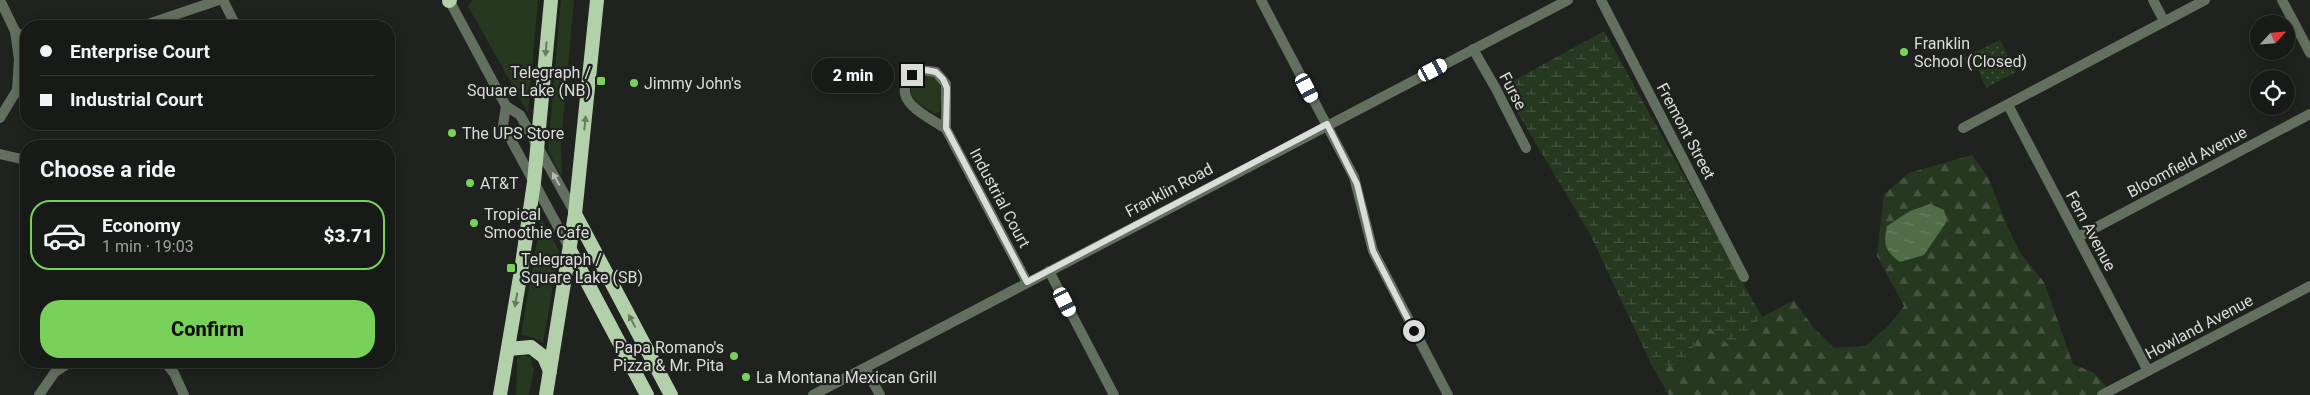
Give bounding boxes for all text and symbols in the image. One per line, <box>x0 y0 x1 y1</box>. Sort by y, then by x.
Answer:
north arrow <box>2250 15 2295 60</box>
map controls <box>2250 15 2295 115</box>
place label: Franklin School (Closed) <box>1914 34 2027 71</box>
text: Enterprise Court <box>70 40 210 63</box>
one-way arrow <box>542 41 550 57</box>
marker: Franklin School (Closed) <box>1898 46 1910 58</box>
car <box>1416 56 1449 84</box>
callout: 2 min <box>812 58 894 92</box>
place label: Telegraph / Square Lake (NB) <box>467 63 591 100</box>
route end <box>901 64 923 86</box>
text: 2 min <box>833 66 873 85</box>
street label: Furse <box>1495 69 1531 113</box>
button: locate <box>2250 70 2295 115</box>
car <box>1293 71 1320 105</box>
place label: Jimmy John's <box>644 74 742 93</box>
marker: Telegraph / Square Lake (NB) <box>595 75 607 87</box>
marker: Jimmy John's <box>628 77 640 89</box>
street label: Fremont Street <box>1653 80 1719 182</box>
text: Industrial Court <box>70 88 203 111</box>
one-way arrow <box>581 114 589 130</box>
street label: Bloomfield Avenue <box>2124 122 2250 202</box>
place label: The UPS Store <box>462 124 564 143</box>
marker: The UPS Store <box>446 127 458 139</box>
street label: Industrial Court <box>966 145 1034 251</box>
text: Choose a ride <box>40 157 176 182</box>
street label: Franklin Road <box>1122 159 1216 221</box>
one-way arrow <box>552 173 561 186</box>
place label: AT&T <box>480 174 519 193</box>
marker: AT&T <box>464 177 476 189</box>
street label: Fern Avenue <box>2062 188 2120 274</box>
place label: Tropical Smoothie Cafe <box>484 205 589 242</box>
icon: car <box>42 213 87 258</box>
text: Economy <box>102 214 181 237</box>
marker: Tropical Smoothie Cafe <box>468 217 480 229</box>
text: $3.71 <box>324 224 373 247</box>
text: 1 min · 19:03 <box>102 237 194 256</box>
place label: Telegraph / Square Lake (SB) <box>521 250 643 287</box>
marker: Telegraph / Square Lake (SB) <box>505 262 517 274</box>
car <box>1051 285 1078 319</box>
street label: Howland Avenue <box>2142 291 2256 363</box>
one-way arrow <box>512 292 520 308</box>
button: Confirm <box>40 300 375 358</box>
one-way arrow <box>628 314 636 328</box>
route start <box>1403 320 1425 342</box>
place label: Papa Romano's Pizza & Mr. Pita <box>613 338 724 375</box>
marker: Papa Romano's Pizza & Mr. Pita <box>728 350 740 362</box>
place label: La Montana Mexican Grill <box>756 368 937 387</box>
marker: La Montana Mexican Grill <box>740 371 752 383</box>

